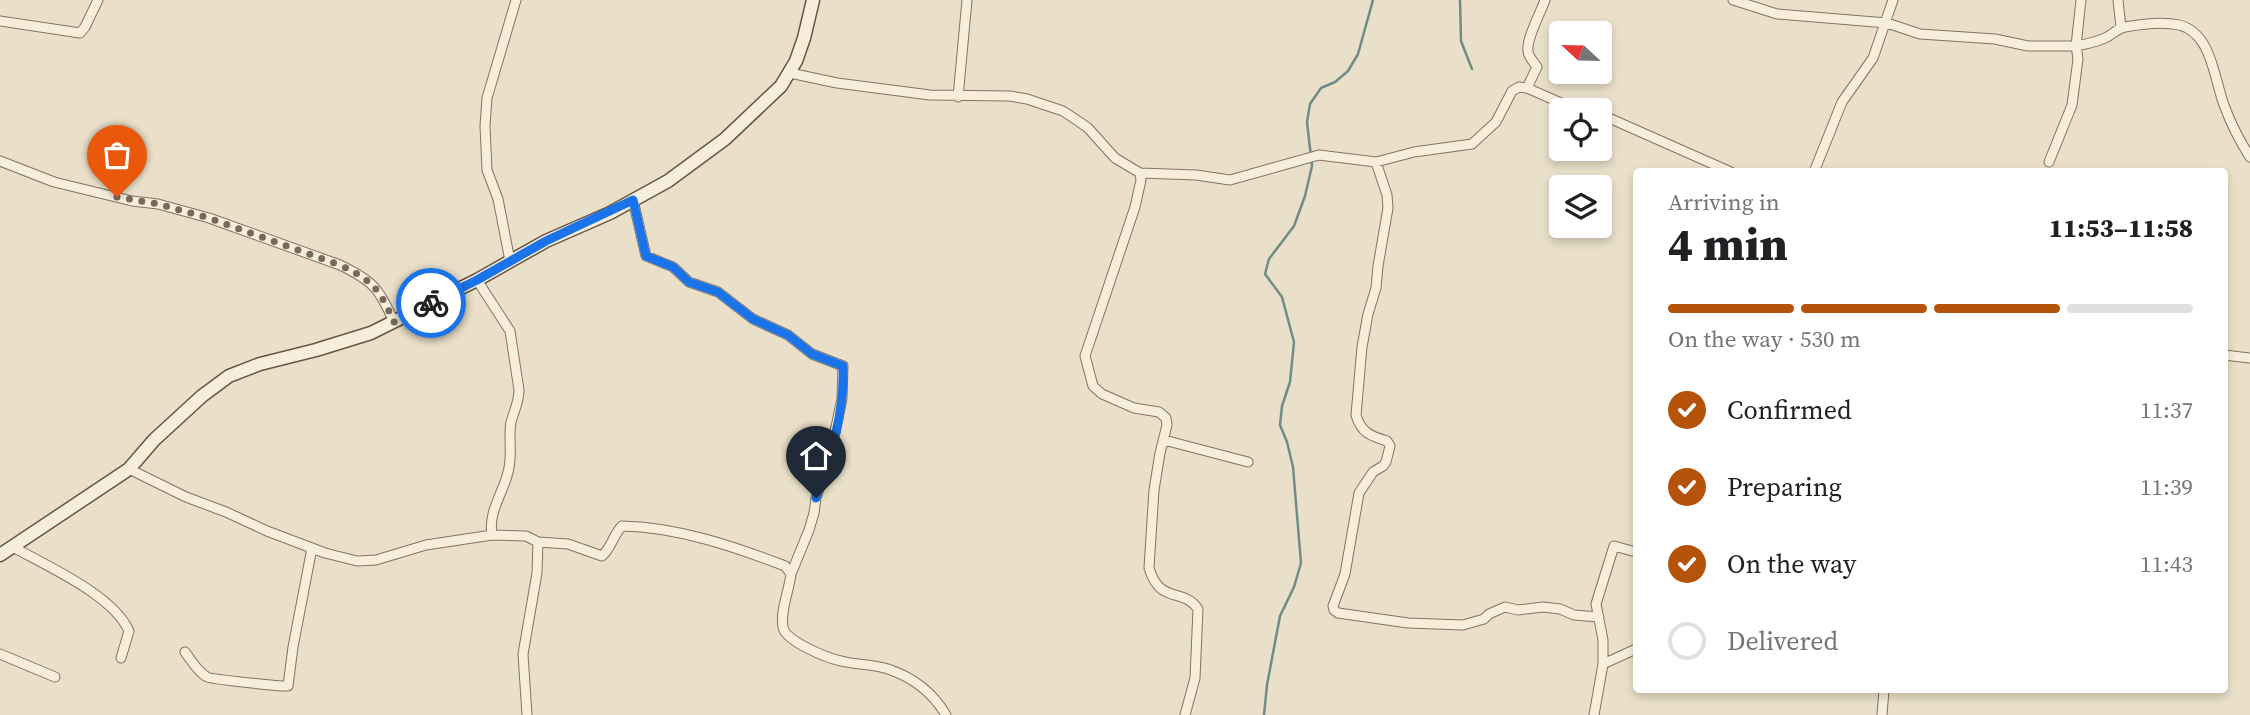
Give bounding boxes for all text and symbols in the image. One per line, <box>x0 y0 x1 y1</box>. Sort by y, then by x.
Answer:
north arrow <box>1549 21 1612 84</box>
map controls <box>1549 21 1612 238</box>
button: locate <box>1549 98 1612 161</box>
pin <box>87 125 147 197</box>
icon: bag <box>98 136 136 174</box>
button: layers <box>1549 175 1612 238</box>
text: Arriving in <box>1668 186 1780 218</box>
text: 11:53–11:58 <box>2049 210 2193 246</box>
text: 4 min <box>1668 212 1788 275</box>
courier <box>396 268 466 338</box>
icon: bike <box>412 284 450 322</box>
text: On the way · 530 m <box>1668 323 1861 355</box>
icon: check <box>1668 391 1706 429</box>
text: Confirmed <box>1727 392 1852 428</box>
text: 11:37 <box>2140 394 2193 426</box>
pin <box>786 426 846 498</box>
icon: home <box>797 437 835 475</box>
icon: check <box>1668 468 1706 506</box>
text: Preparing <box>1727 469 1842 505</box>
text: 11:39 <box>2140 471 2193 503</box>
icon: check <box>1668 545 1706 583</box>
text: On the way <box>1727 546 1856 582</box>
text: 11:43 <box>2140 548 2193 580</box>
text: Delivered <box>1727 623 1838 659</box>

